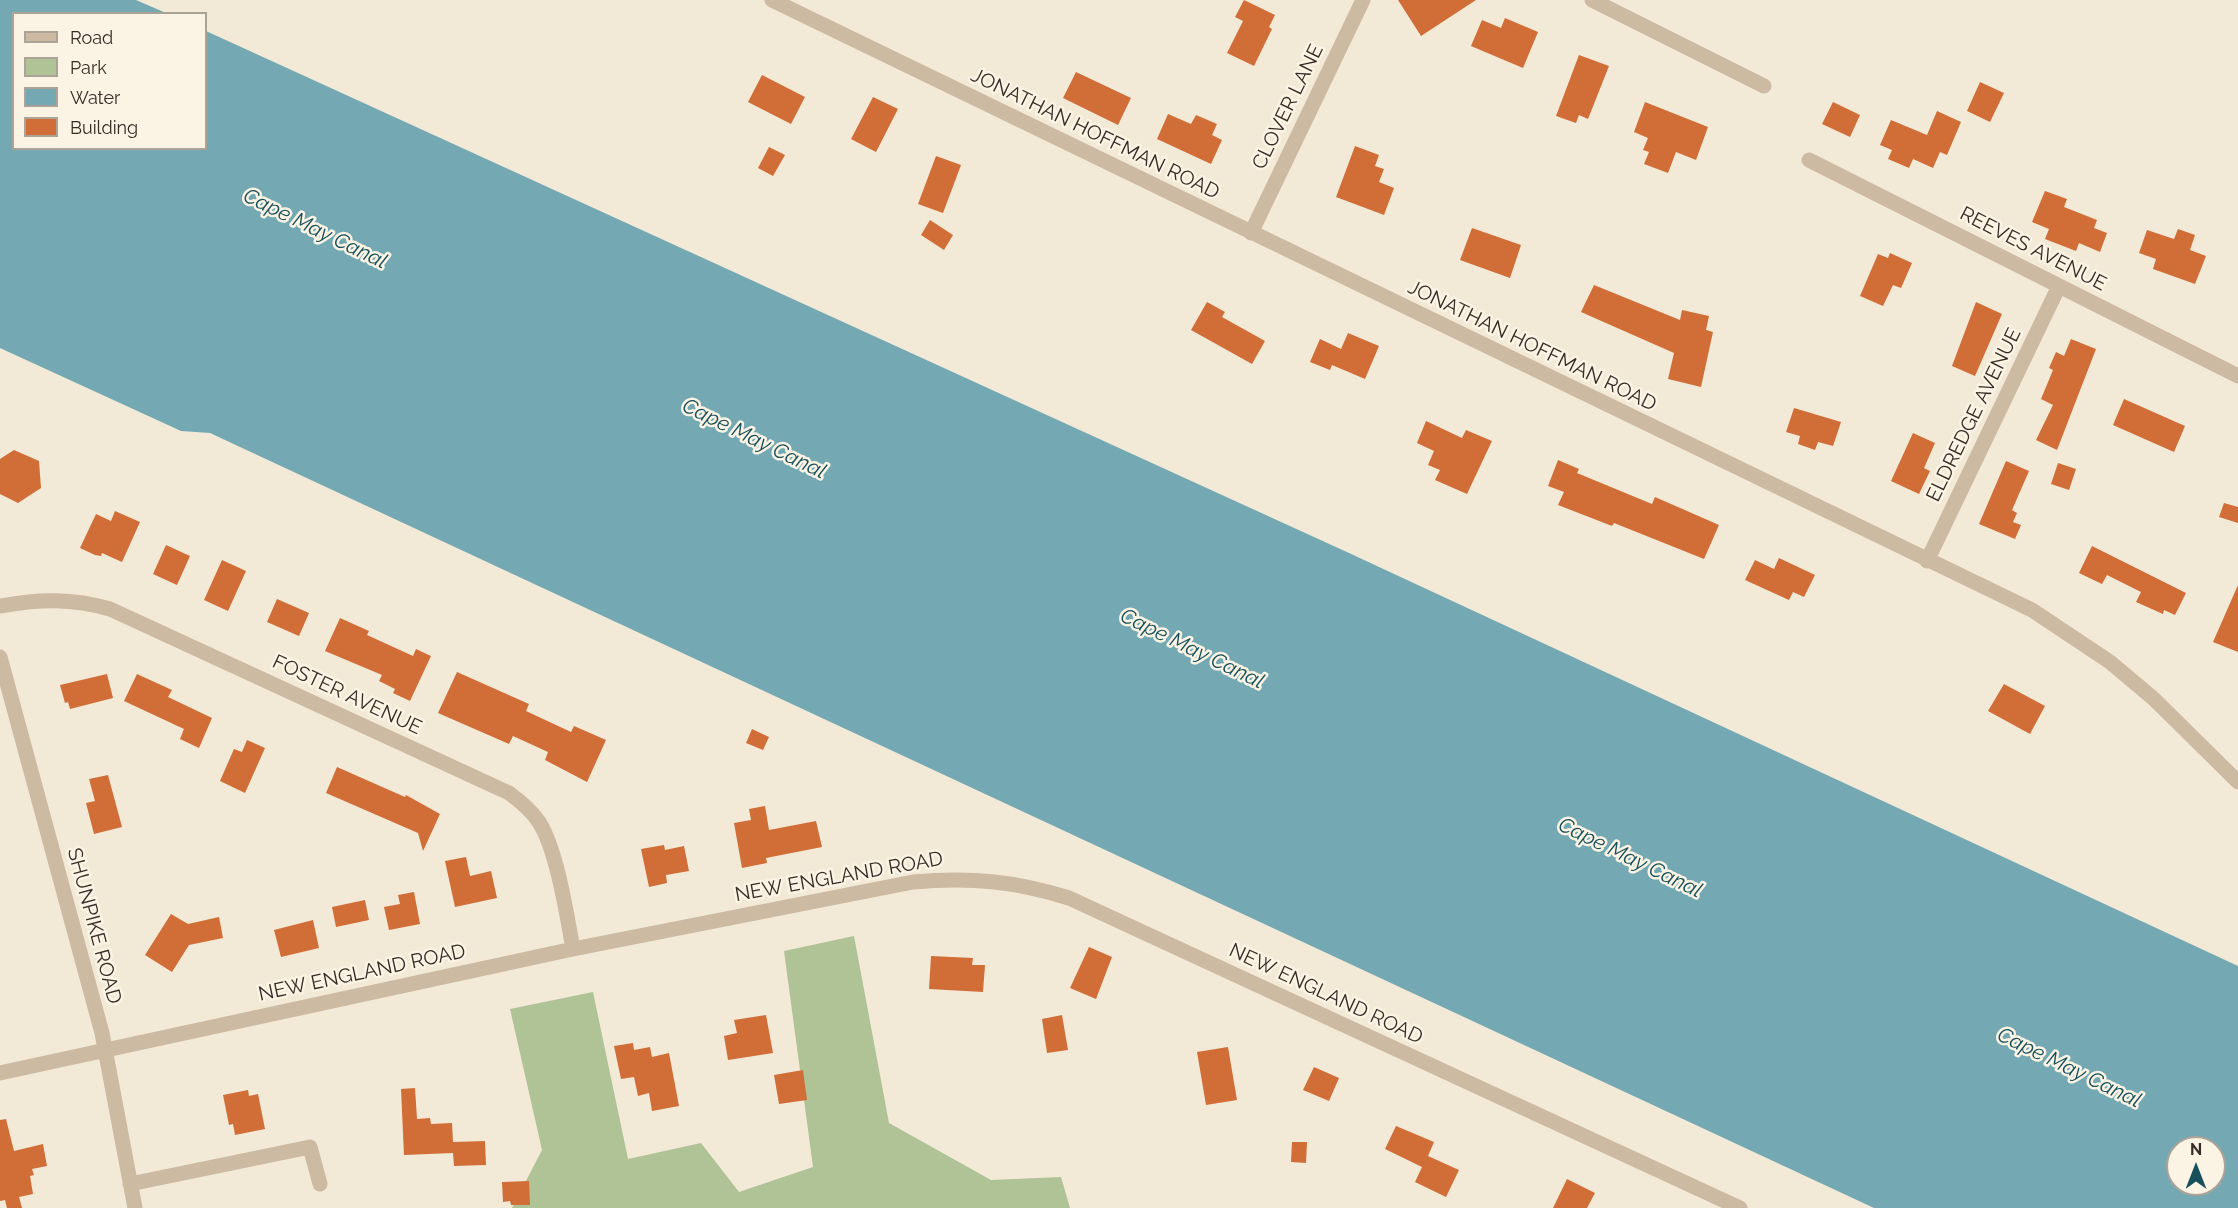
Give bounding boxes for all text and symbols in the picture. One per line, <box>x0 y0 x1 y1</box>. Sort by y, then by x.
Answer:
legend <box>12 12 207 150</box>
text: Road <box>70 27 113 48</box>
street label: CLOVER LANE <box>1247 41 1329 173</box>
text: Park <box>70 57 107 78</box>
street label: JONATHAN HOFFMAN ROAD <box>967 63 1223 205</box>
text: Water <box>70 87 120 108</box>
text: Building <box>70 117 138 138</box>
water label: Cape May Canal <box>239 183 391 275</box>
street label: REEVES AVENUE <box>1956 202 2110 296</box>
street label: JONATHAN HOFFMAN ROAD <box>1404 275 1660 417</box>
street label: ELDREDGE AVENUE <box>1922 324 2026 506</box>
water label: Cape May Canal <box>678 393 830 485</box>
water label: Cape May Canal <box>1116 603 1268 695</box>
street label: FOSTER AVENUE <box>269 650 425 740</box>
water label: Cape May Canal <box>1554 812 1706 904</box>
street label: SHUNPIKE ROAD <box>62 845 126 1007</box>
street label: NEW ENGLAND ROAD <box>733 847 945 907</box>
street label: NEW ENGLAND ROAD <box>256 939 468 1007</box>
street label: NEW ENGLAND ROAD <box>1225 939 1427 1049</box>
water label: Cape May Canal <box>1993 1022 2145 1114</box>
north arrow <box>2166 1136 2226 1196</box>
text: N <box>2190 1140 2202 1159</box>

